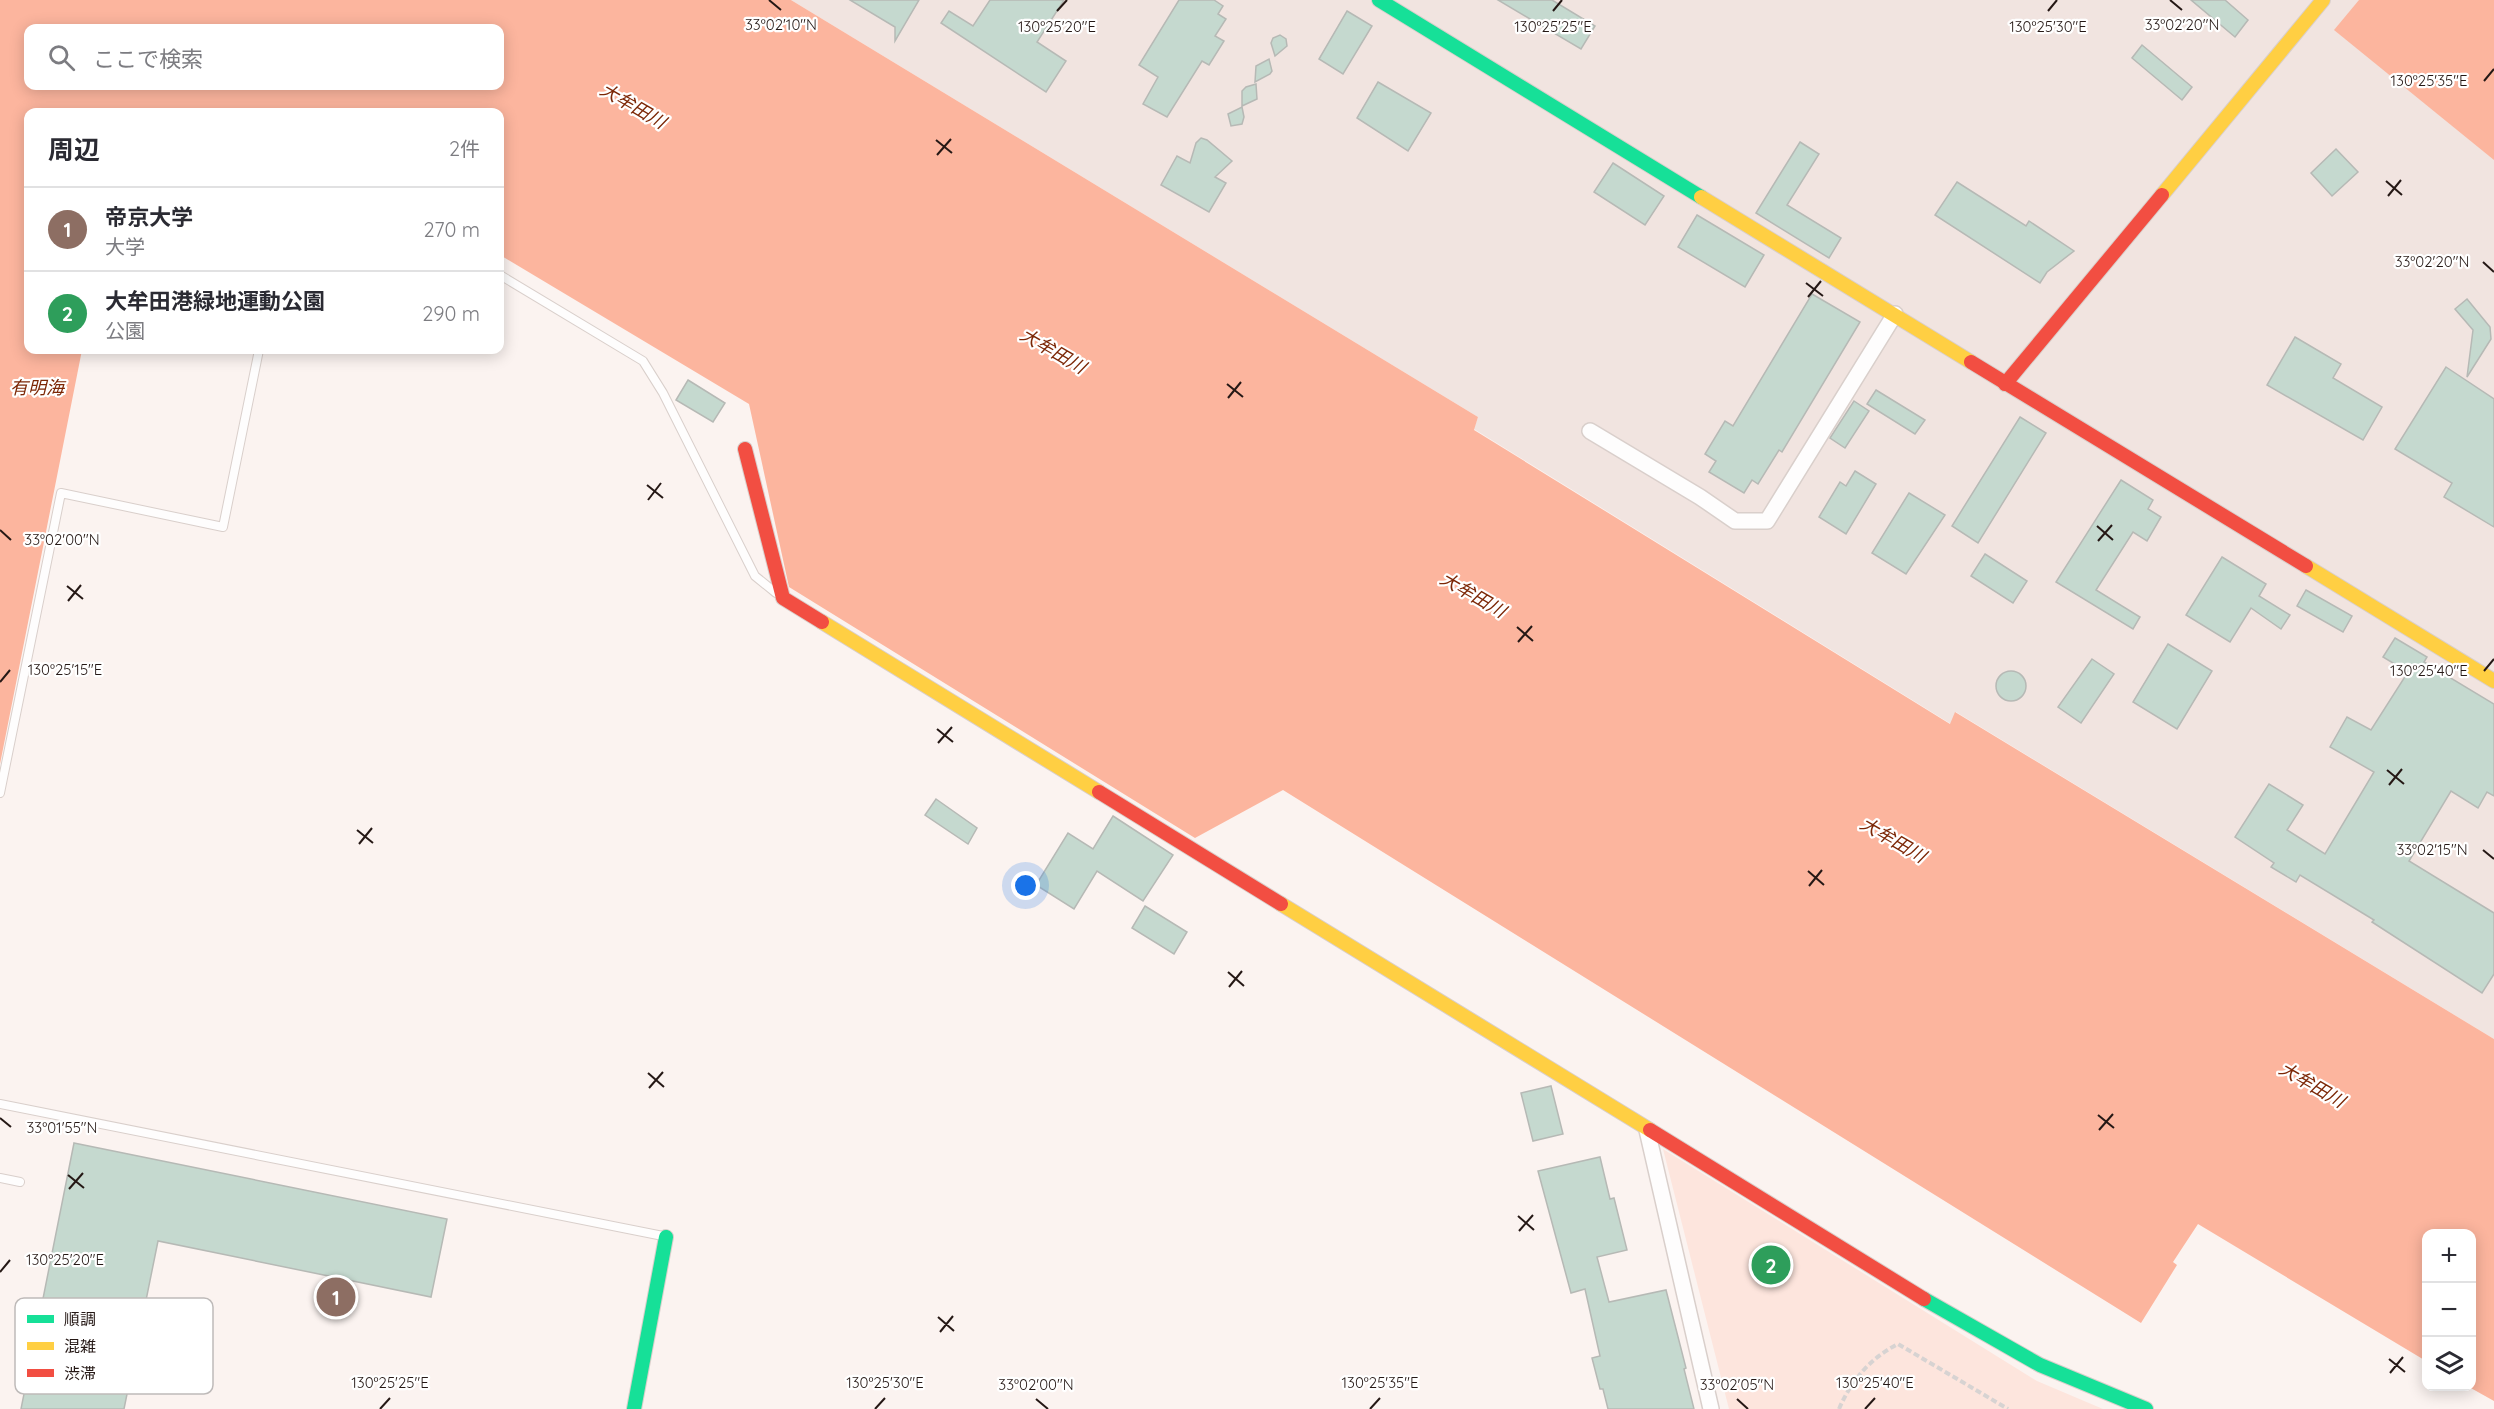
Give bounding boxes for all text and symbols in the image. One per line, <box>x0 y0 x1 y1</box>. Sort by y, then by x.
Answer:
text: 33°02'10"N <box>745 15 817 34</box>
text: 33°02'20"N <box>2145 15 2219 34</box>
text: 130°25'20"E <box>1018 17 1096 36</box>
text: 130°25'25"E <box>1514 17 1592 36</box>
text: 130°25'30"E <box>2009 17 2087 36</box>
search box <box>24 24 504 90</box>
icon: search <box>45 41 78 74</box>
text: ここで検索 <box>93 45 203 73</box>
text: 130°25'35"E <box>2391 71 2468 90</box>
water label: 大牟田川 <box>596 78 672 135</box>
text: 周辺 <box>48 133 100 166</box>
text: 2件 <box>449 136 480 161</box>
text: 帝京大学 <box>105 203 193 231</box>
text: 1 <box>64 217 71 242</box>
text: 270 m <box>423 217 480 242</box>
text: 大学 <box>105 234 145 259</box>
text: 33°02'20"N <box>2395 252 2469 271</box>
text: 大牟田港緑地運動公園 <box>105 287 325 315</box>
text: 2 <box>62 301 73 326</box>
text: 290 m <box>422 301 480 326</box>
text: 公園 <box>105 318 145 343</box>
water label: 大牟田川 <box>1016 323 1092 380</box>
water label: 有明海 <box>10 376 67 399</box>
text: 33°02'00"N <box>24 530 100 549</box>
water label: 大牟田川 <box>1436 567 1512 624</box>
text: 130°25'15"E <box>28 660 102 679</box>
text: 130°25'40"E <box>2390 661 2468 680</box>
water label: 大牟田川 <box>1856 812 1932 869</box>
text: 33°02'15"N <box>2396 840 2468 859</box>
your location <box>1011 871 1040 900</box>
water label: 大牟田川 <box>2275 1057 2351 1114</box>
text: 33°01'55"N <box>26 1118 98 1137</box>
map controls <box>2422 1229 2476 1391</box>
button: + <box>2422 1229 2476 1283</box>
pin: 2 <box>1752 1242 1790 1288</box>
text: 130°25'20"E <box>26 1250 104 1269</box>
pin: 1 <box>316 1274 356 1320</box>
button: − <box>2422 1283 2476 1337</box>
legend <box>15 1298 213 1394</box>
text: 順調 <box>64 1309 96 1329</box>
text: 混雑 <box>64 1336 96 1356</box>
button: layers <box>2422 1337 2476 1391</box>
text: 渋滞 <box>64 1363 96 1383</box>
text: 130°25'25"E <box>351 1373 429 1392</box>
text: 130°25'30"E <box>846 1373 924 1392</box>
text: 130°25'35"E <box>1342 1373 1419 1392</box>
text: 130°25'40"E <box>1836 1373 1914 1392</box>
text: 33°02'00"N <box>998 1375 1074 1394</box>
text: 33°02'05"N <box>1700 1375 1774 1394</box>

